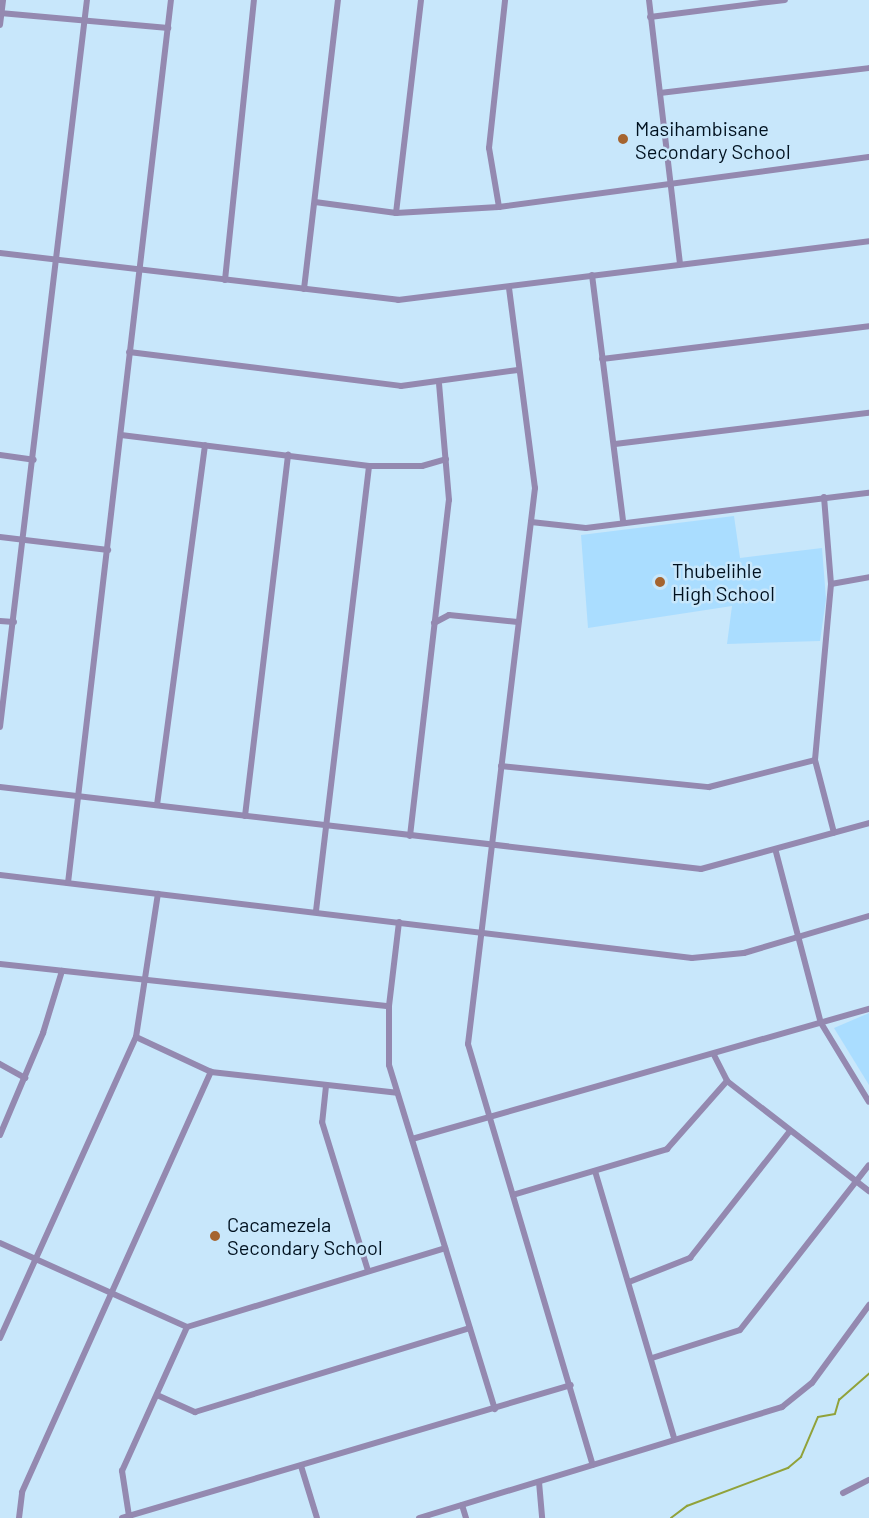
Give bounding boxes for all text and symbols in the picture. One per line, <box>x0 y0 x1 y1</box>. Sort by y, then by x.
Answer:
place label: Masihambisane Secondary School <box>635 116 791 163</box>
marker: Masihambisane Secondary School <box>616 132 630 146</box>
place label: Thubelihle High School <box>672 558 775 605</box>
marker: Thubelihle High School <box>653 575 667 589</box>
place label: Cacamezela Secondary School <box>227 1212 383 1259</box>
marker: Cacamezela Secondary School <box>208 1229 222 1243</box>

